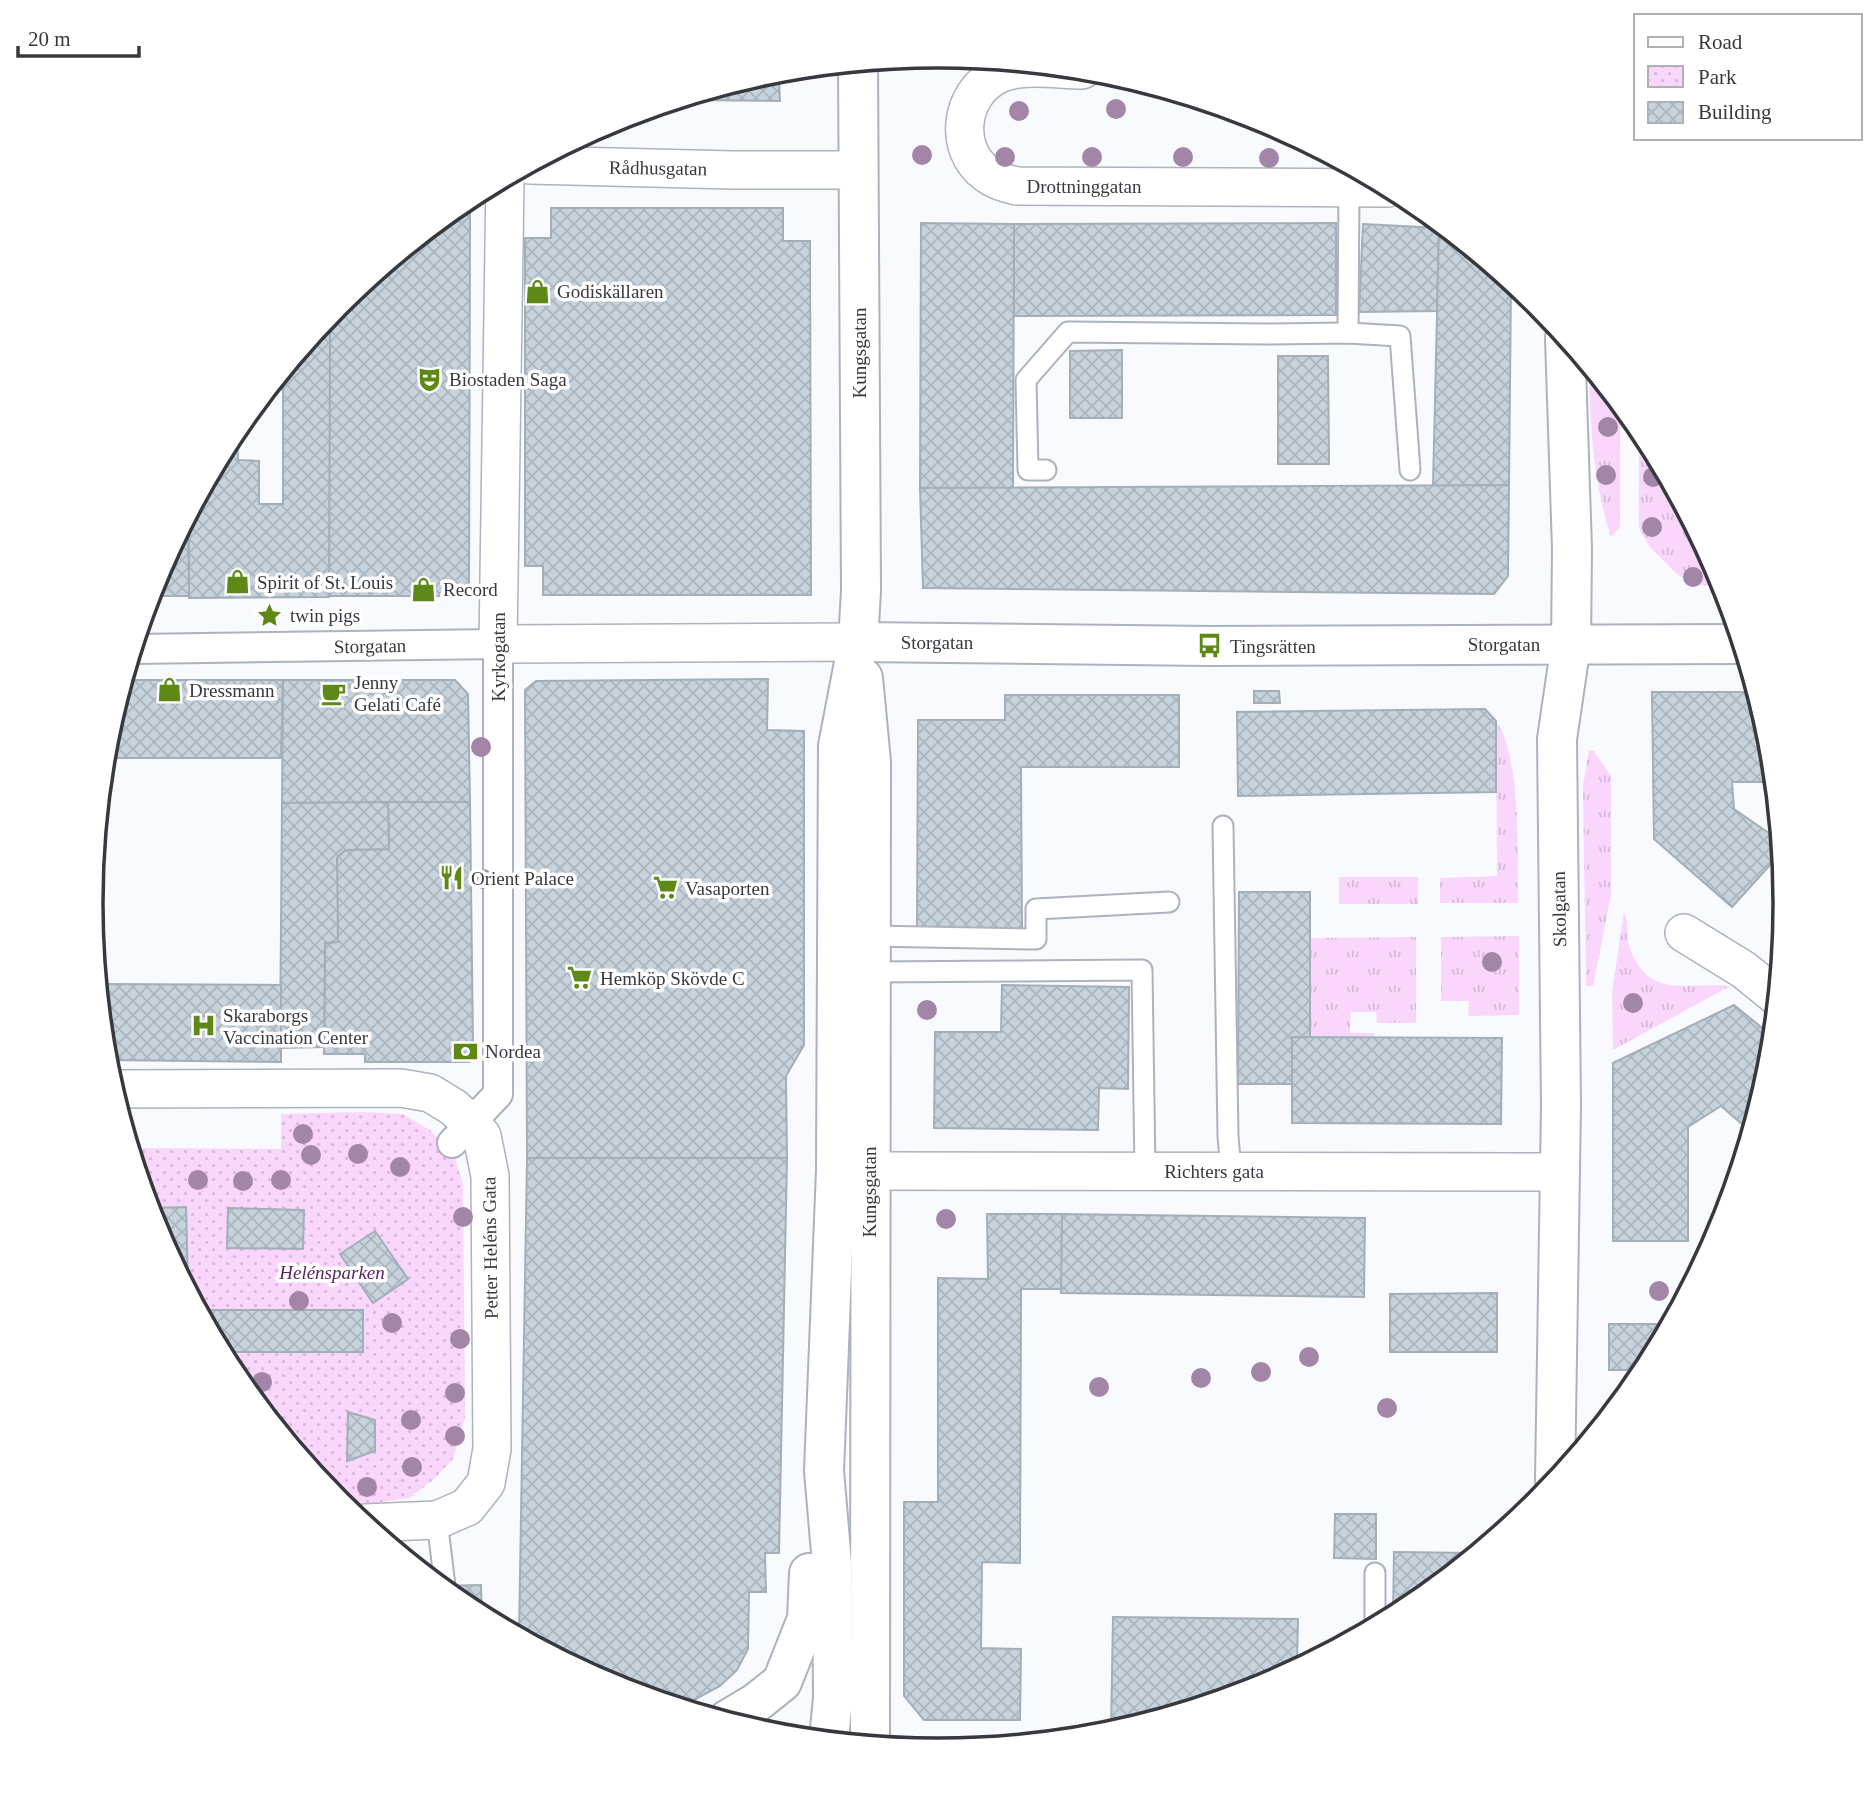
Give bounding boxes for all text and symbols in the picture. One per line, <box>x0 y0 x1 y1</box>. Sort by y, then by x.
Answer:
scale bar <box>18 14 138 58</box>
legend <box>1634 14 1862 140</box>
text: 20 m <box>28 27 71 51</box>
text: Road <box>1698 30 1743 54</box>
text: Park <box>1698 65 1737 89</box>
text: Building <box>1698 100 1772 124</box>
street label: Rådhusgatan <box>609 157 708 179</box>
street label: Drottninggatan <box>1026 176 1142 197</box>
shop icon: Godiskällaren <box>523 277 551 305</box>
place label: Godiskällaren <box>557 281 664 302</box>
street label: Kungsgatan <box>849 307 870 398</box>
theatre icon: Biostaden Saga <box>415 365 443 393</box>
place label: Biostaden Saga <box>449 369 567 390</box>
shop icon: Spirit of St. Louis <box>223 568 251 596</box>
place label: Spirit of St. Louis <box>257 572 393 593</box>
shop icon: Record <box>409 575 437 603</box>
place label: Record <box>443 579 498 600</box>
place icon: twin pigs <box>256 601 284 629</box>
place label: twin pigs <box>290 605 360 626</box>
street label: Kyrkogatan <box>488 612 509 702</box>
street label: Storgatan <box>901 632 974 653</box>
bus stop icon: Tingsrätten <box>1196 632 1224 660</box>
street label: Storgatan <box>1468 634 1541 655</box>
street label: Storgatan <box>334 635 407 657</box>
place label: Tingsrätten <box>1230 636 1316 657</box>
place label: Jenny Gelati Café <box>354 672 441 715</box>
shop icon: Dressmann <box>155 676 183 704</box>
cafe icon: Jenny Gelati Café <box>320 679 348 707</box>
place label: Dressmann <box>189 680 275 701</box>
restaurant icon: Orient Palace <box>437 864 465 892</box>
place label: Orient Palace <box>471 868 574 889</box>
street label: Skolgatan <box>1548 870 1570 947</box>
supermarket icon: Vasaporten <box>651 874 679 902</box>
place label: Vasaporten <box>685 878 770 899</box>
supermarket icon: Hemköp Skövde C <box>566 964 594 992</box>
place label: Hemköp Skövde C <box>600 968 745 989</box>
place label: Skaraborgs Vaccination Center <box>223 1005 369 1048</box>
hospital icon: Skaraborgs Vaccination Center <box>189 1012 217 1040</box>
bank icon: Nordea <box>451 1037 479 1065</box>
place label: Nordea <box>485 1041 541 1062</box>
street label: Kungsgatan <box>859 1146 880 1237</box>
street label: Richters gata <box>1164 1161 1264 1182</box>
street label: Petter Heléns Gata <box>478 1176 502 1319</box>
park label: Helénsparken <box>278 1262 385 1283</box>

